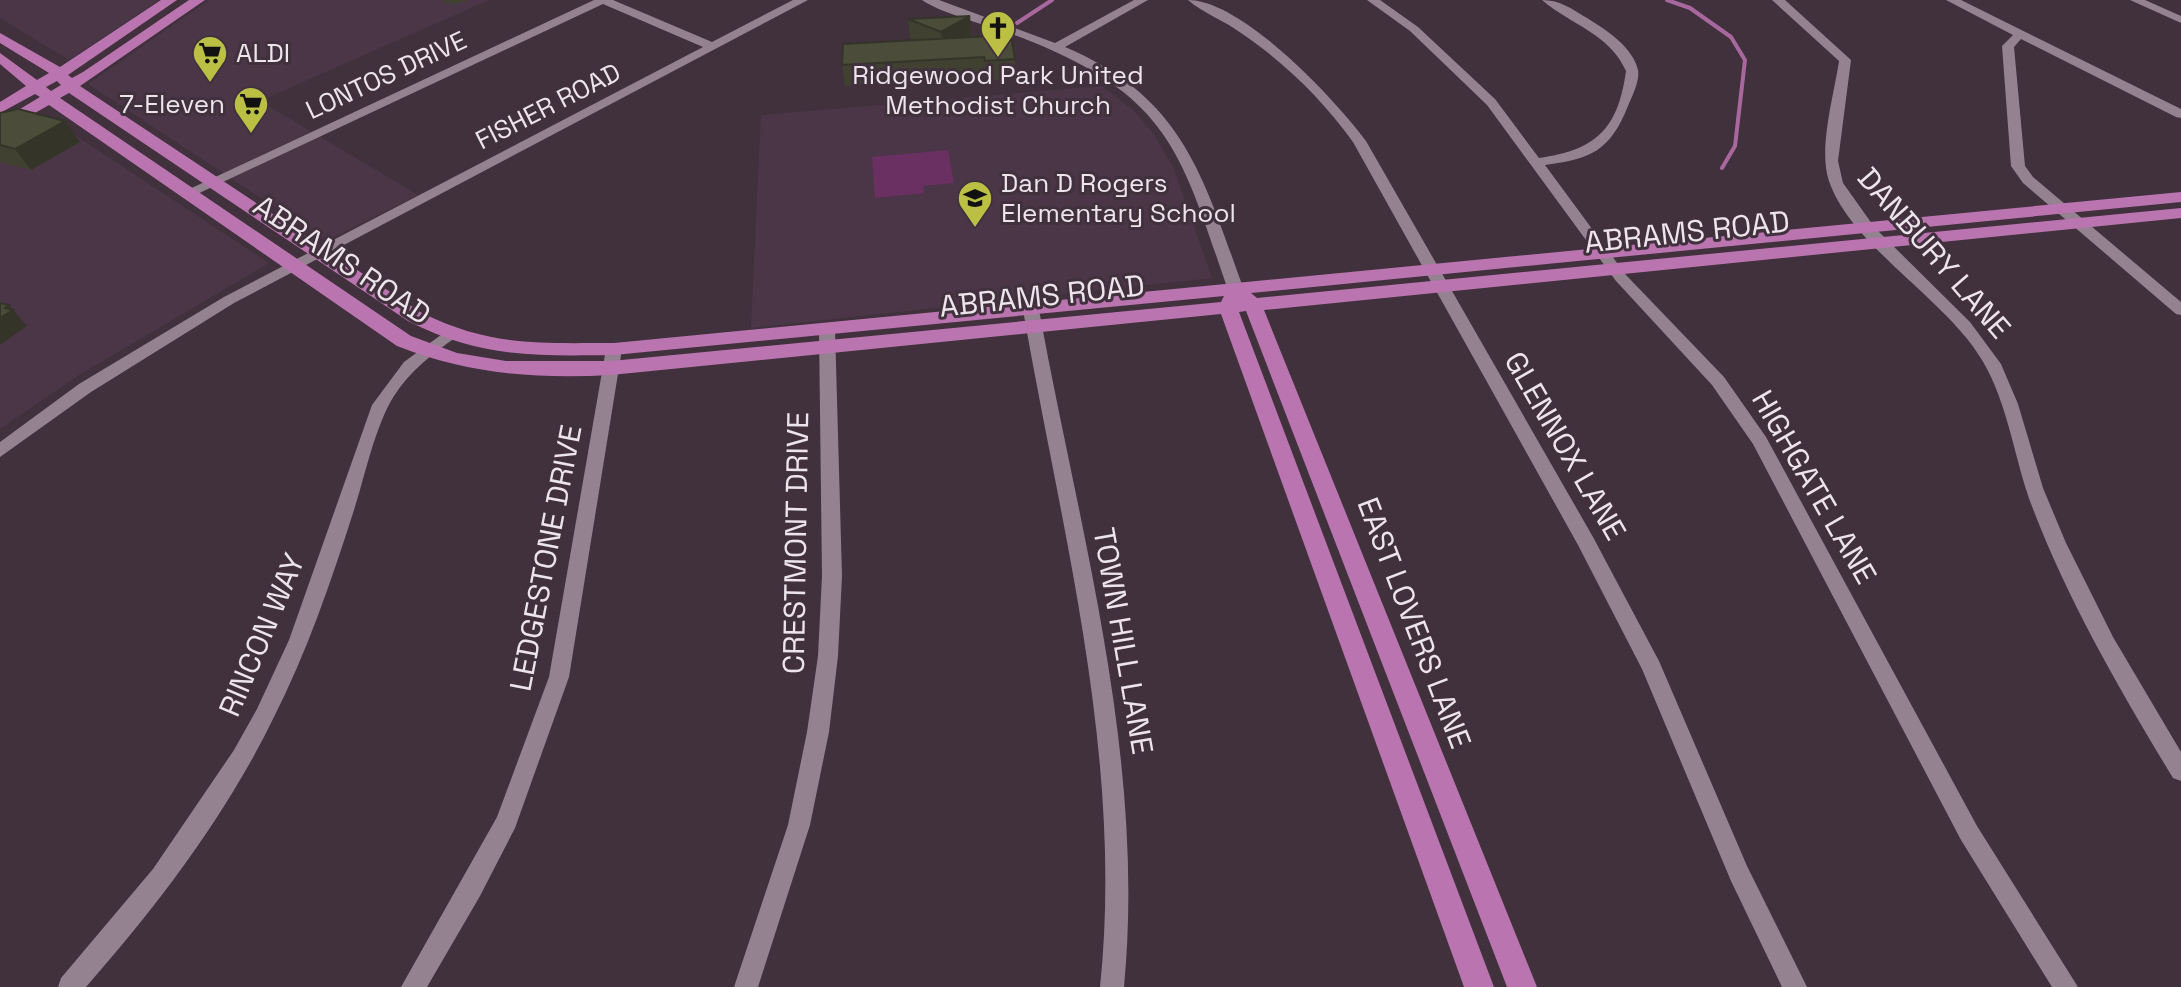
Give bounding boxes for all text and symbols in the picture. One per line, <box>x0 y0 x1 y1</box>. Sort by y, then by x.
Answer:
church icon: Ridgewood Park United Methodist Church <box>979 9 1017 59</box>
street label: LONTOS DRIVE <box>300 23 472 127</box>
supermarket icon: ALDI <box>191 34 229 84</box>
place label: ALDI <box>236 36 290 70</box>
street label: FISHER ROAD <box>470 55 626 157</box>
place label: Ridgewood Park United Methodist Church <box>852 58 1144 122</box>
supermarket icon: 7-Eleven <box>232 85 270 135</box>
place label: 7-Eleven <box>119 87 225 121</box>
street label: DANBURY LANE <box>1849 159 2019 346</box>
place label: Dan D Rogers Elementary School <box>1001 166 1236 230</box>
school or university icon: Dan D Rogers Elementary School <box>956 179 994 229</box>
street label: ABRAMS ROAD <box>246 186 439 333</box>
street label: ABRAMS ROAD <box>1582 201 1791 262</box>
street label: ABRAMS ROAD <box>937 265 1146 326</box>
street label: GLENNOX LANE <box>1496 345 1635 547</box>
street label: HIGHGATE LANE <box>1743 383 1886 591</box>
street label: CRESTMONT DRIVE <box>774 411 817 674</box>
street label: LEDGESTONE DRIVE <box>501 422 590 694</box>
street label: EAST LOVERS LANE <box>1349 492 1480 754</box>
street label: TOWN HILL LANE <box>1084 525 1163 757</box>
street label: RINCON WAY <box>210 547 313 722</box>

